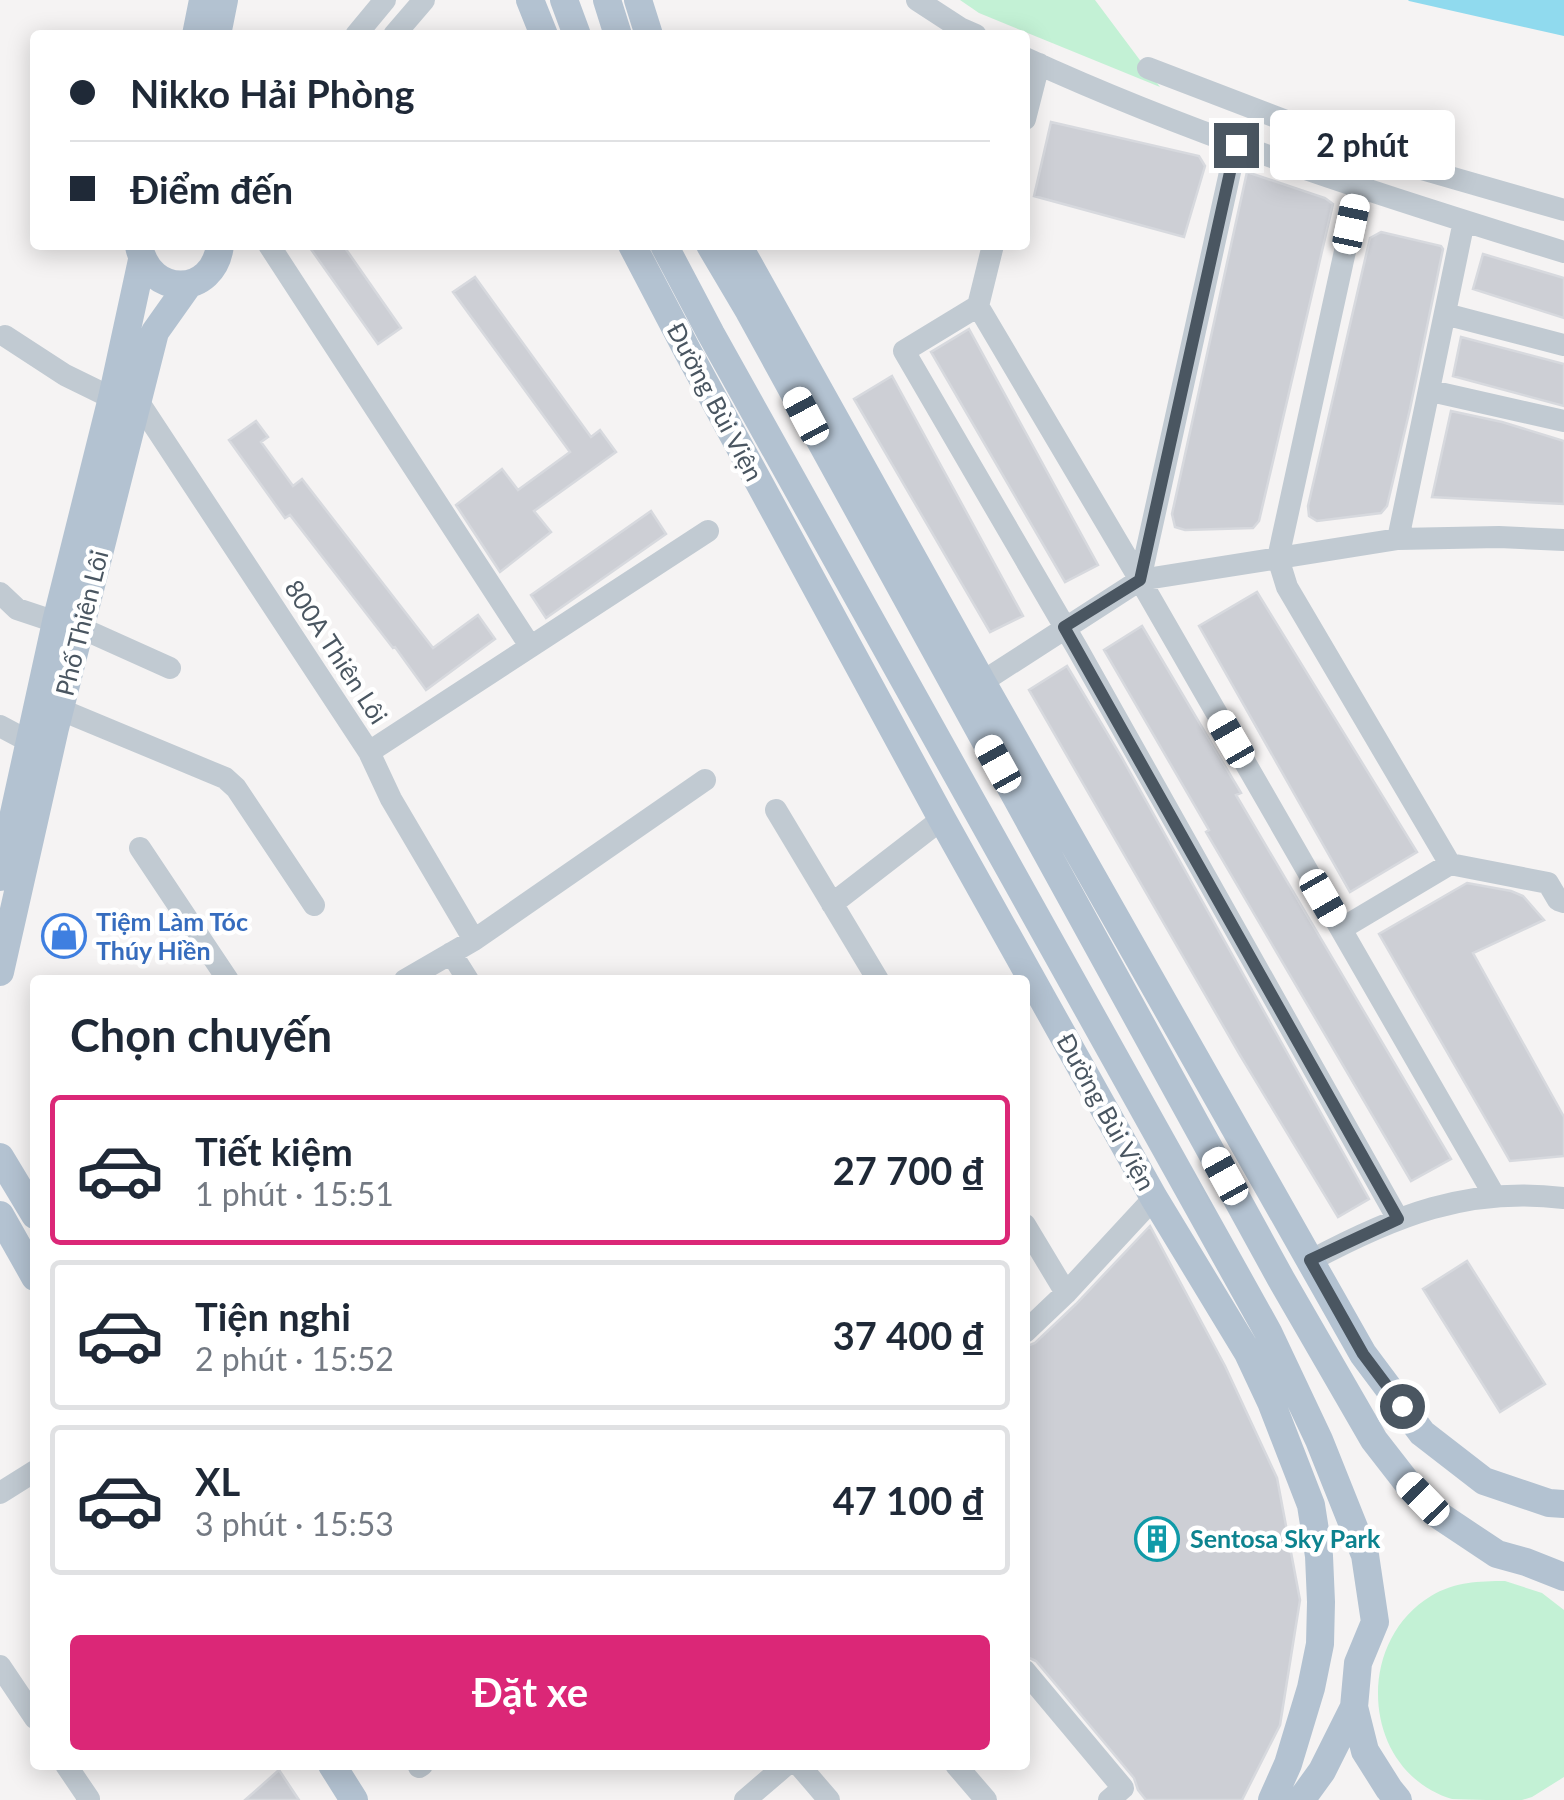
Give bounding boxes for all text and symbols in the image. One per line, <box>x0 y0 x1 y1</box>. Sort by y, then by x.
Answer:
text: Nikko Hải Phòng <box>130 70 415 116</box>
callout: 2 phút <box>1271 110 1456 180</box>
route end <box>1214 123 1259 168</box>
text: 2 phút <box>1316 125 1409 164</box>
text: Điểm đến <box>130 166 293 212</box>
car <box>1330 192 1372 256</box>
street label: Đường Bùi Viện <box>662 317 770 486</box>
car <box>779 382 833 450</box>
street label: Phố Thiên Lôi <box>48 547 114 699</box>
street label: 800A Thiên Lôi <box>279 574 394 729</box>
car <box>1203 706 1259 772</box>
car <box>970 730 1026 798</box>
car <box>1295 865 1351 931</box>
place label: Tiệm Làm Tóc Thúy Hiền <box>96 906 248 965</box>
shop icon: Tiệm Làm Tóc Thúy Hiền <box>41 913 87 959</box>
text: Chọn chuyến <box>70 1008 332 1062</box>
street label: Đường Bùi Viện <box>1051 1028 1162 1195</box>
icon: car <box>75 1125 165 1215</box>
text: Tiết kiệm <box>195 1128 353 1174</box>
car <box>1197 1142 1253 1210</box>
text: 27 700 ₫ <box>833 1147 985 1193</box>
text: 1 phút · 15:51 <box>195 1174 394 1213</box>
icon: car <box>75 1290 165 1380</box>
text: Tiện nghi <box>195 1293 351 1339</box>
text: 37 400 ₫ <box>833 1312 985 1358</box>
text: 2 phút · 15:52 <box>195 1339 394 1378</box>
route start <box>1380 1384 1425 1429</box>
icon: car <box>75 1455 165 1545</box>
text: XL <box>195 1458 240 1504</box>
car <box>1391 1467 1455 1531</box>
text: 47 100 ₫ <box>833 1477 985 1523</box>
text: 3 phút · 15:53 <box>195 1504 394 1543</box>
building icon: Sentosa Sky Park <box>1134 1516 1180 1562</box>
place label: Sentosa Sky Park <box>1190 1523 1381 1553</box>
button: Đặt xe <box>70 1635 990 1750</box>

